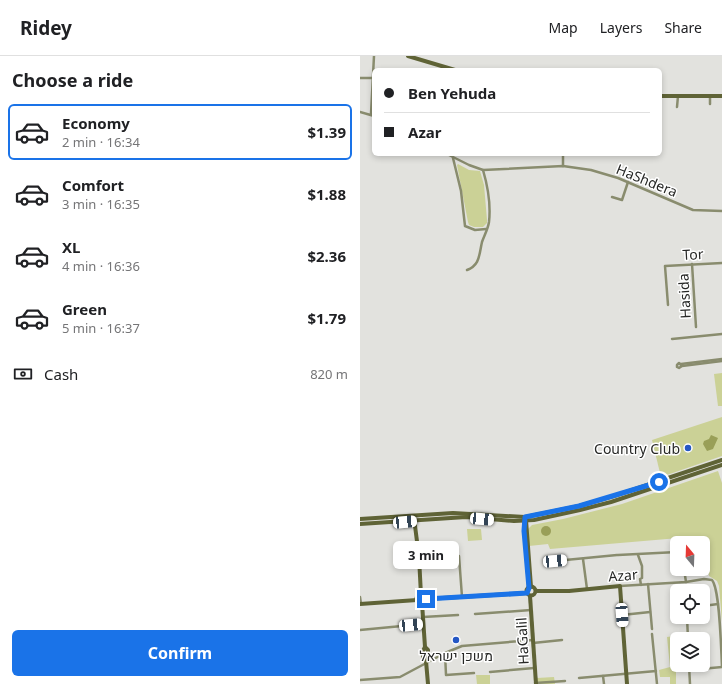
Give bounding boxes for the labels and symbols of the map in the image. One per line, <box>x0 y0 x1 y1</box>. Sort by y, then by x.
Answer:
street label: HaShdera <box>614 159 680 201</box>
street label: Tor <box>682 244 704 264</box>
street label: Hasida <box>673 273 695 319</box>
place label: Country Club <box>594 439 680 458</box>
marker: Country Club <box>683 443 693 453</box>
route start <box>650 473 668 491</box>
car <box>470 512 494 526</box>
car <box>393 515 417 529</box>
north arrow <box>670 536 710 576</box>
callout: 3 min <box>393 541 459 569</box>
car <box>543 554 567 568</box>
street label: Azar <box>608 564 638 585</box>
route end <box>417 590 435 608</box>
car <box>615 603 629 627</box>
street label: HaGalil <box>511 617 533 665</box>
car <box>399 618 423 632</box>
marker: משכן ישראל <box>451 635 461 645</box>
place label: משכן ישראל <box>419 646 493 665</box>

